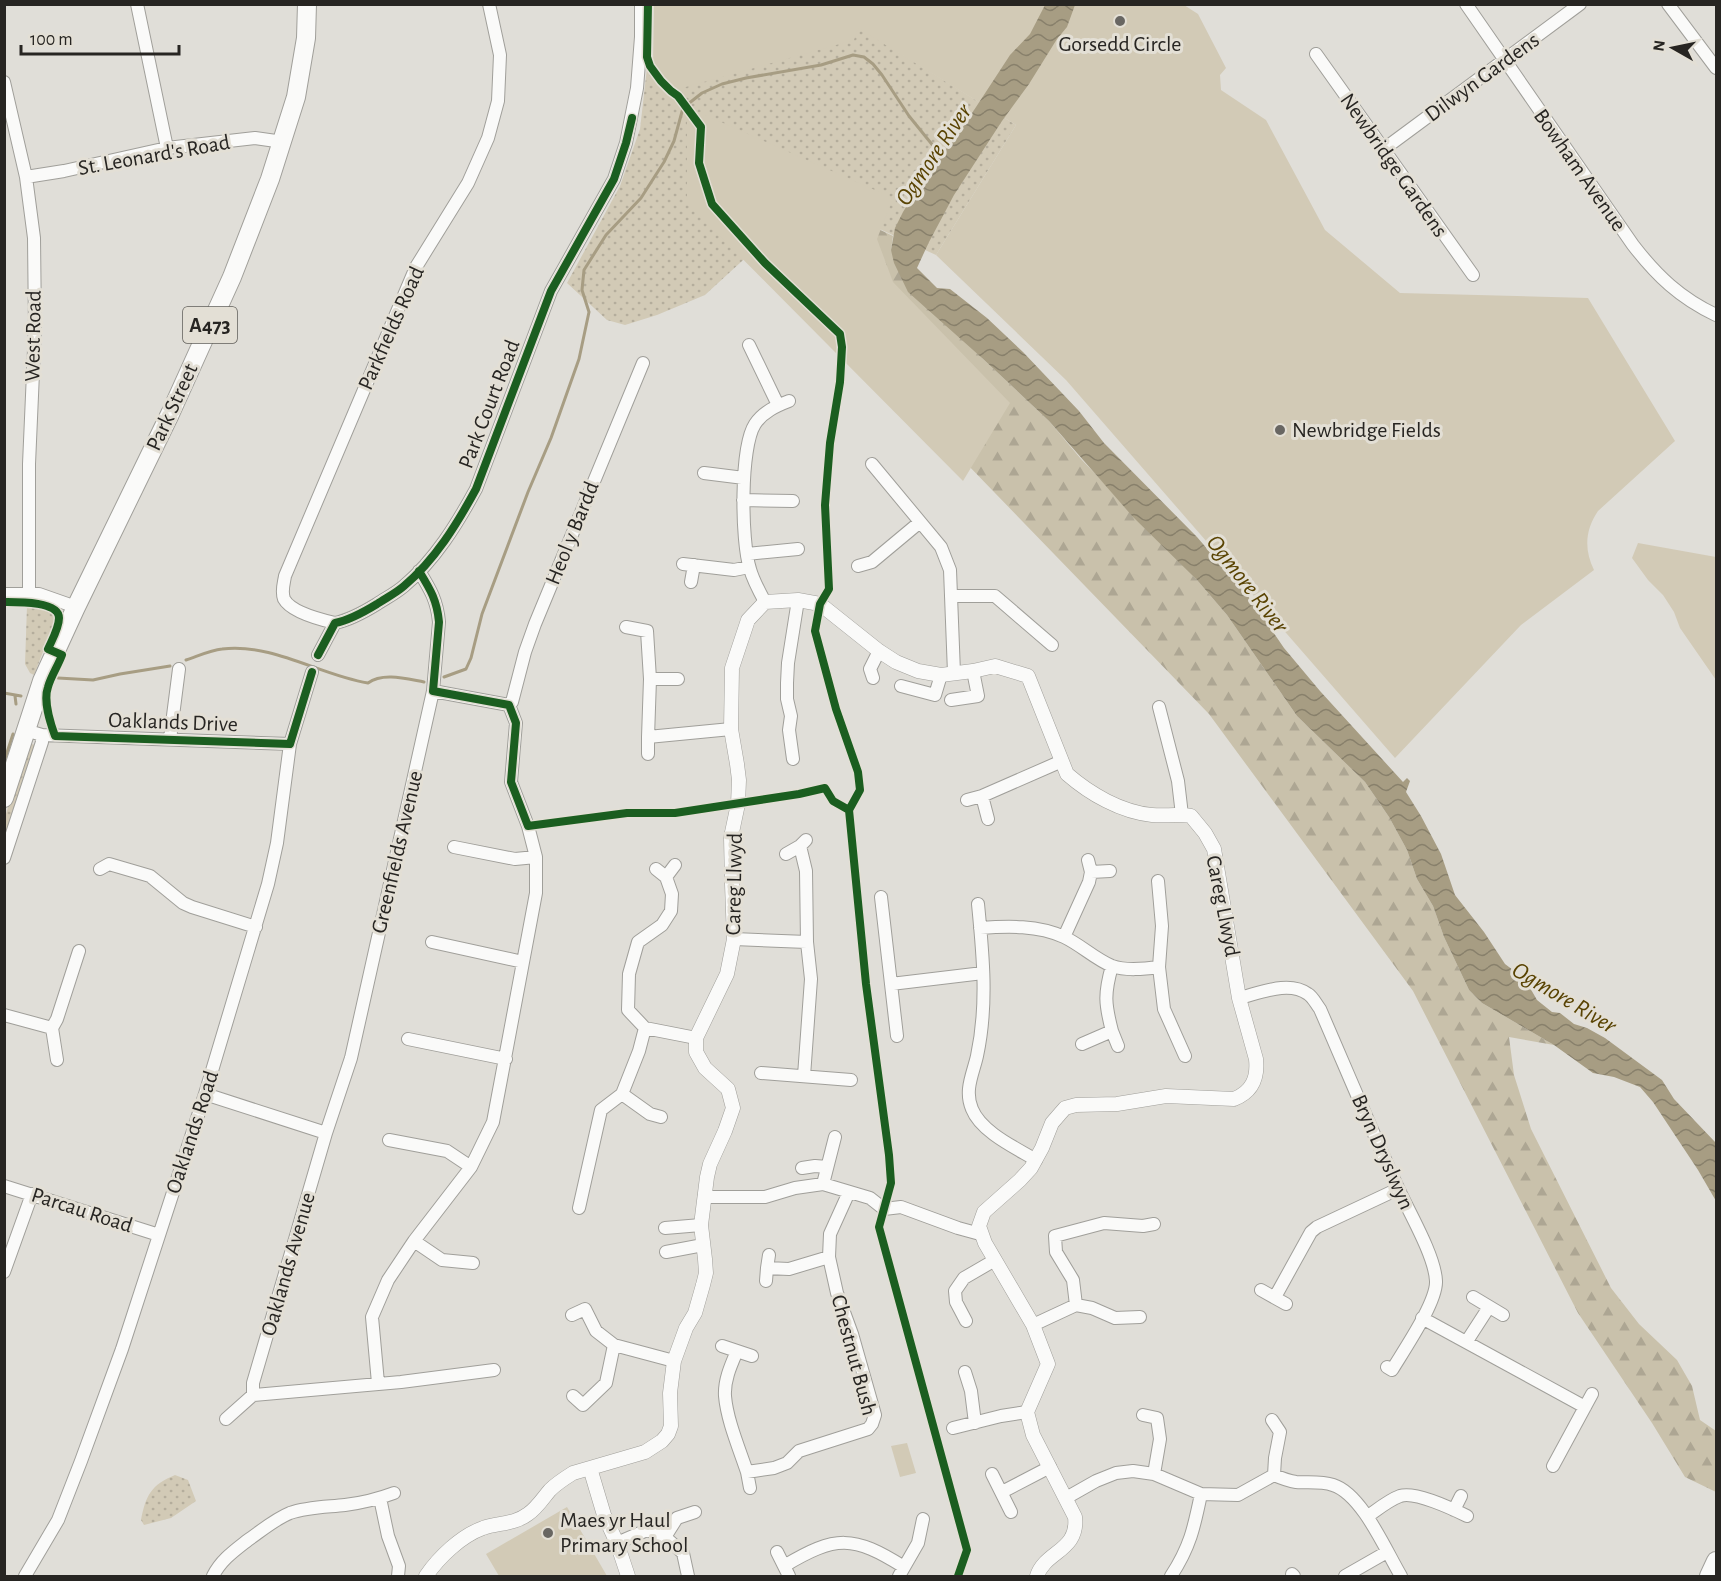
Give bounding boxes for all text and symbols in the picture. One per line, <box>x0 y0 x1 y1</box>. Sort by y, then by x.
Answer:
marker: Gorsedd Circle <box>1113 14 1127 28</box>
scale bar <box>21 18 178 56</box>
north arrow <box>1643 18 1703 78</box>
street label: Dilwyn Gardens <box>1421 28 1543 126</box>
text: 100 m <box>30 31 73 49</box>
place label: Gorsedd Circle <box>1058 33 1182 55</box>
text: N <box>1650 39 1668 53</box>
street label: Newbridge Gardens <box>1336 89 1452 241</box>
water label: Ogmore River <box>891 99 977 210</box>
street label: Bowham Avenue <box>1530 105 1630 235</box>
street label: St. Leonard's Road <box>76 131 232 179</box>
street label: Parkfields Road <box>354 263 428 393</box>
street label: West Road <box>21 290 45 382</box>
road number: A473 <box>183 307 237 343</box>
street label: Park Court Road <box>454 337 524 471</box>
street label: Park Street <box>142 360 202 454</box>
place label: Newbridge Fields <box>1292 419 1441 441</box>
marker: Newbridge Fields <box>1273 423 1287 437</box>
street label: Heol y Bardd <box>541 478 603 588</box>
water label: Ogmore River <box>1202 531 1293 638</box>
street label: Oaklands Drive <box>108 709 238 735</box>
street label: Greenfields Avenue <box>368 768 426 936</box>
street label: Careg Llwyd <box>722 833 746 935</box>
street label: Careg Llwyd <box>1202 854 1244 958</box>
water label: Ogmore River <box>1508 958 1621 1039</box>
street label: Oaklands Road <box>162 1068 222 1196</box>
street label: Bryn Dryslwyn <box>1348 1091 1418 1213</box>
street label: Parcau Road <box>29 1183 135 1237</box>
street label: Oaklands Avenue <box>257 1190 319 1338</box>
street label: Chestnut Bush <box>827 1292 881 1418</box>
place label: Maes yr Haul Primary School <box>560 1509 688 1556</box>
marker: Maes yr Haul Primary School <box>541 1526 555 1540</box>

